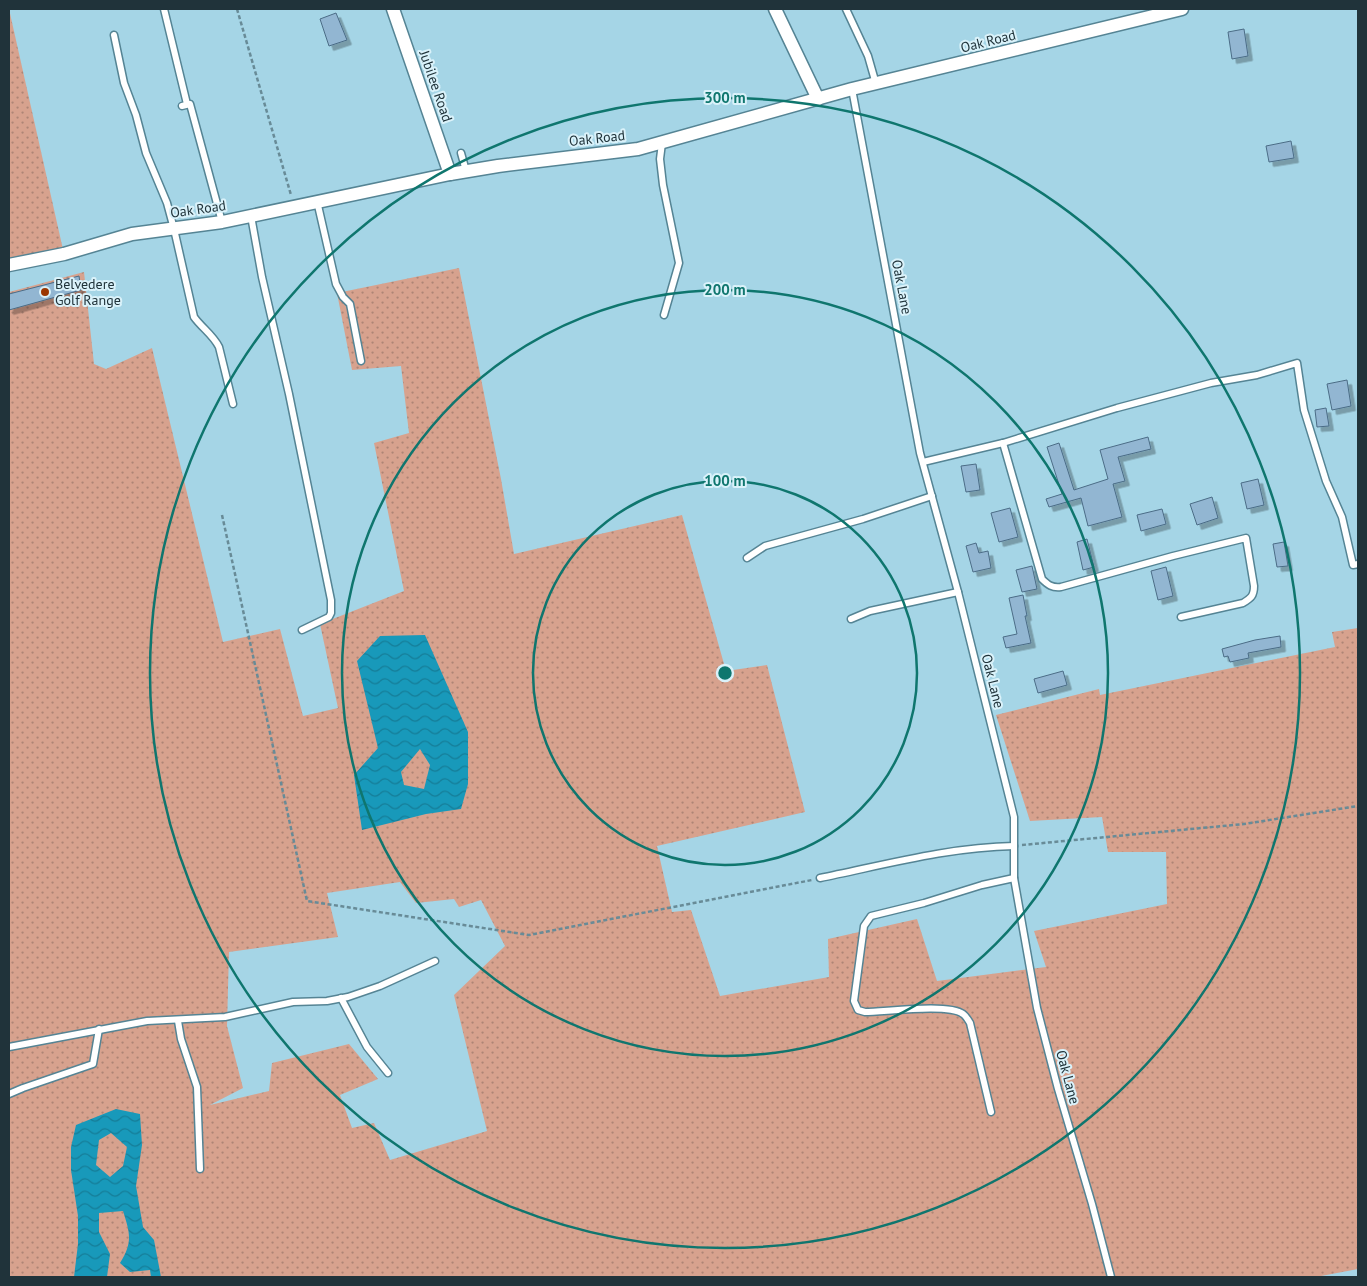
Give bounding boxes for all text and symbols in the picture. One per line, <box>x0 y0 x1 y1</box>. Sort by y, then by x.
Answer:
street label: Oak Road <box>959 25 1017 57</box>
street label: Jubilee Road <box>415 47 457 124</box>
text: 300 m <box>704 88 746 107</box>
street label: Oak Road <box>568 126 626 150</box>
street label: Oak Road <box>169 196 227 222</box>
street label: Oak Lane <box>888 258 916 316</box>
place label: Belvedere Golf Range <box>55 275 121 309</box>
text: 200 m <box>704 280 746 299</box>
marker: Belvedere Golf Range <box>39 286 51 298</box>
text: 100 m <box>704 471 746 490</box>
street label: Oak Lane <box>978 652 1008 710</box>
centre of rings <box>716 664 734 682</box>
street label: Oak Lane <box>1052 1048 1084 1106</box>

